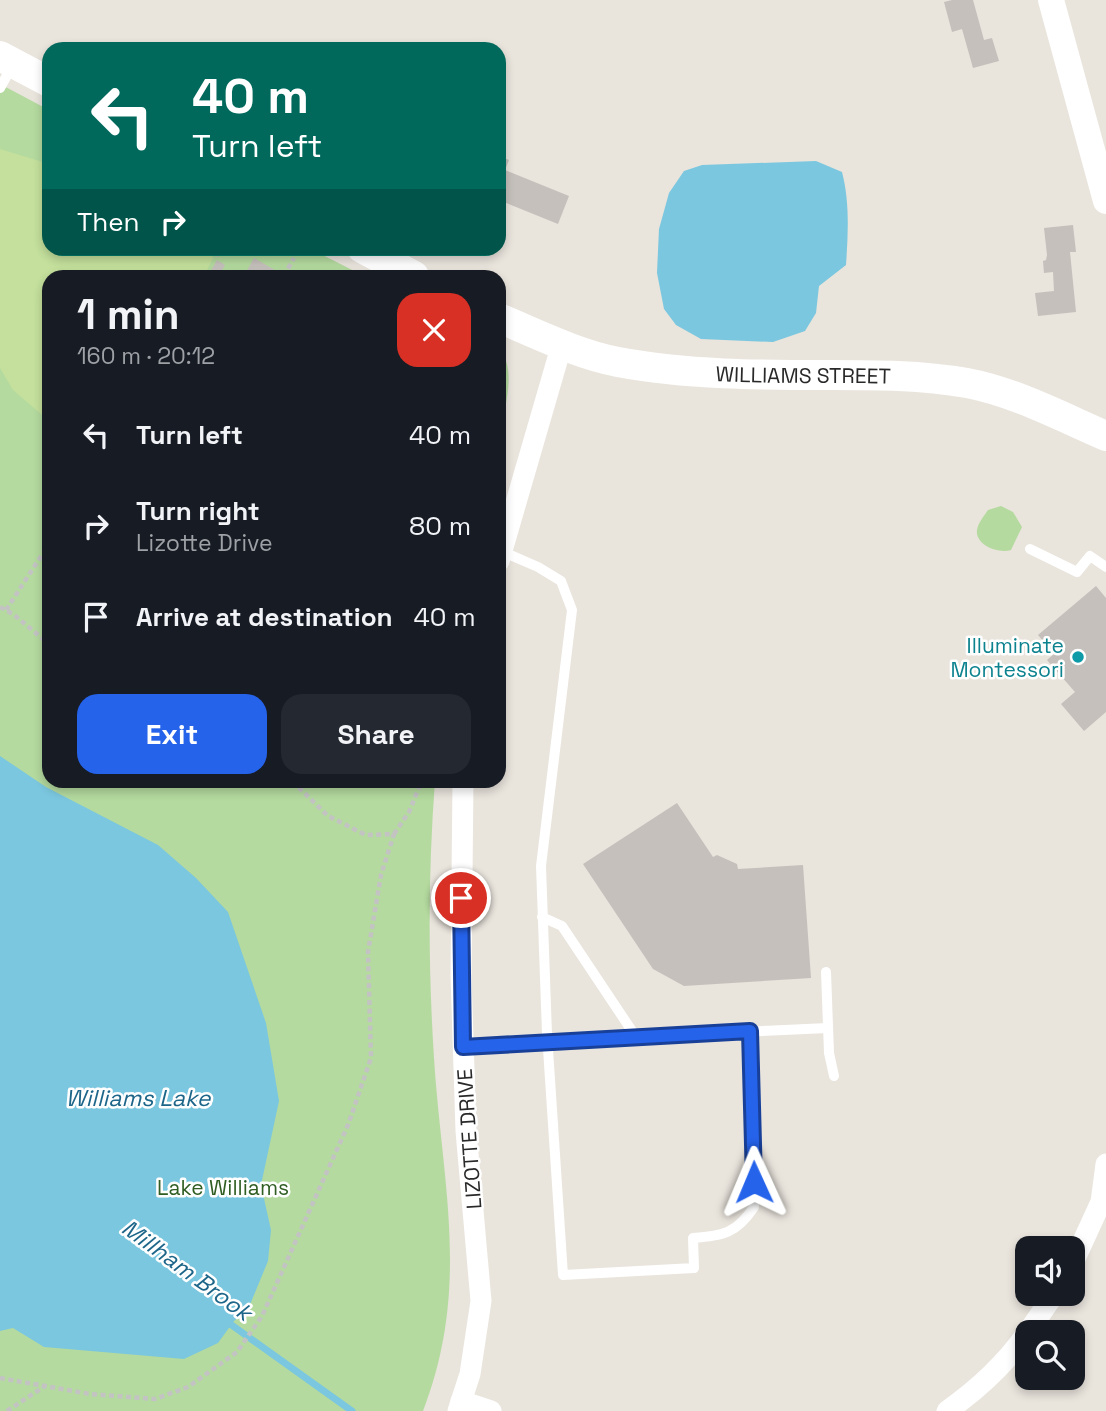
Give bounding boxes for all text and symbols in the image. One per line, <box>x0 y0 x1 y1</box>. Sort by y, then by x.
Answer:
text: 40 m <box>192 65 309 127</box>
icon: left <box>77 70 168 161</box>
text: Turn left <box>192 126 322 166</box>
icon: right <box>154 203 192 241</box>
text: Then <box>77 205 140 239</box>
text: 1 min <box>77 288 180 341</box>
button: close <box>397 293 471 367</box>
text: 160 m · 20:12 <box>77 341 215 371</box>
street label: WILLIAMS STREET <box>715 360 891 389</box>
icon: left <box>77 416 115 454</box>
text: Turn left <box>136 418 243 452</box>
text: 40 m <box>409 418 471 452</box>
text: Turn right <box>136 494 260 528</box>
icon: right <box>77 507 115 545</box>
text: 80 m <box>409 509 471 543</box>
text: Lizotte Drive <box>136 528 273 558</box>
icon: arrive <box>77 598 115 636</box>
text: Arrive at destination <box>136 600 393 634</box>
text: 40 m <box>414 600 476 634</box>
place label: Illuminate Montessori <box>950 632 1064 683</box>
marker: Illuminate Montessori <box>1070 649 1086 665</box>
button: Exit <box>77 694 267 774</box>
button: Share <box>281 694 471 774</box>
pin <box>431 868 491 928</box>
icon: arrive <box>442 879 480 917</box>
street label: LIZOTTE DRIVE <box>451 1068 487 1210</box>
water label: Williams Lake <box>66 1083 212 1113</box>
position arrow <box>717 1145 791 1219</box>
park label: Lake Williams <box>157 1174 289 1201</box>
water label: Millham Brook <box>116 1213 260 1329</box>
map controls <box>1015 1236 1085 1390</box>
button: sound <box>1015 1236 1085 1306</box>
button: search <box>1015 1320 1085 1390</box>

